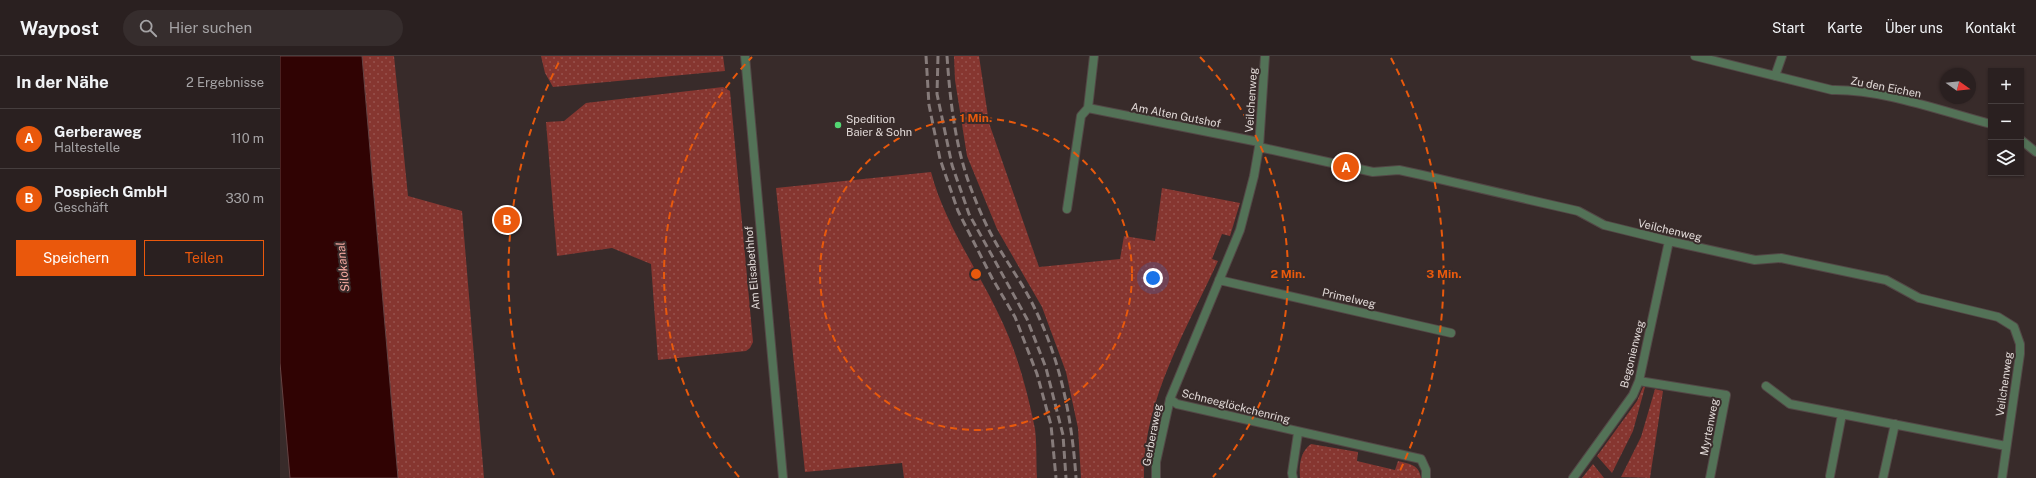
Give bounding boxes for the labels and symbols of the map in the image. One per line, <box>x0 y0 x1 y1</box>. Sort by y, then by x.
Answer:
street label: Veilchenweg <box>1243 67 1259 133</box>
north arrow <box>1940 68 1976 104</box>
street label: Zu den Eichen <box>1850 74 1922 100</box>
street label: Am Alten Gutshof <box>1130 100 1222 130</box>
text: 1 Min. <box>960 111 992 125</box>
place label: Spedition Baier & Sohn <box>846 113 912 138</box>
marker: Spedition Baier & Sohn <box>833 120 843 130</box>
pin: A <box>1333 152 1359 182</box>
pin: B <box>494 205 520 235</box>
street label: Veilchenweg <box>1637 217 1703 243</box>
street label: Am Elisabethhof <box>742 225 762 310</box>
water label: Silokanal <box>333 241 353 293</box>
centre of rings <box>969 267 983 281</box>
text: 2 Min. <box>1271 267 1305 281</box>
text: 3 Min. <box>1426 267 1462 281</box>
your location <box>1143 268 1163 288</box>
street label: Primelweg <box>1321 286 1377 310</box>
street label: Begonienweg <box>1618 319 1646 389</box>
street label: Veilchenweg <box>1994 351 2014 417</box>
street label: Schneeglöckchenring <box>1180 387 1292 425</box>
street label: Myrtenweg <box>1698 397 1720 457</box>
street label: Gerberaweg <box>1140 403 1164 467</box>

